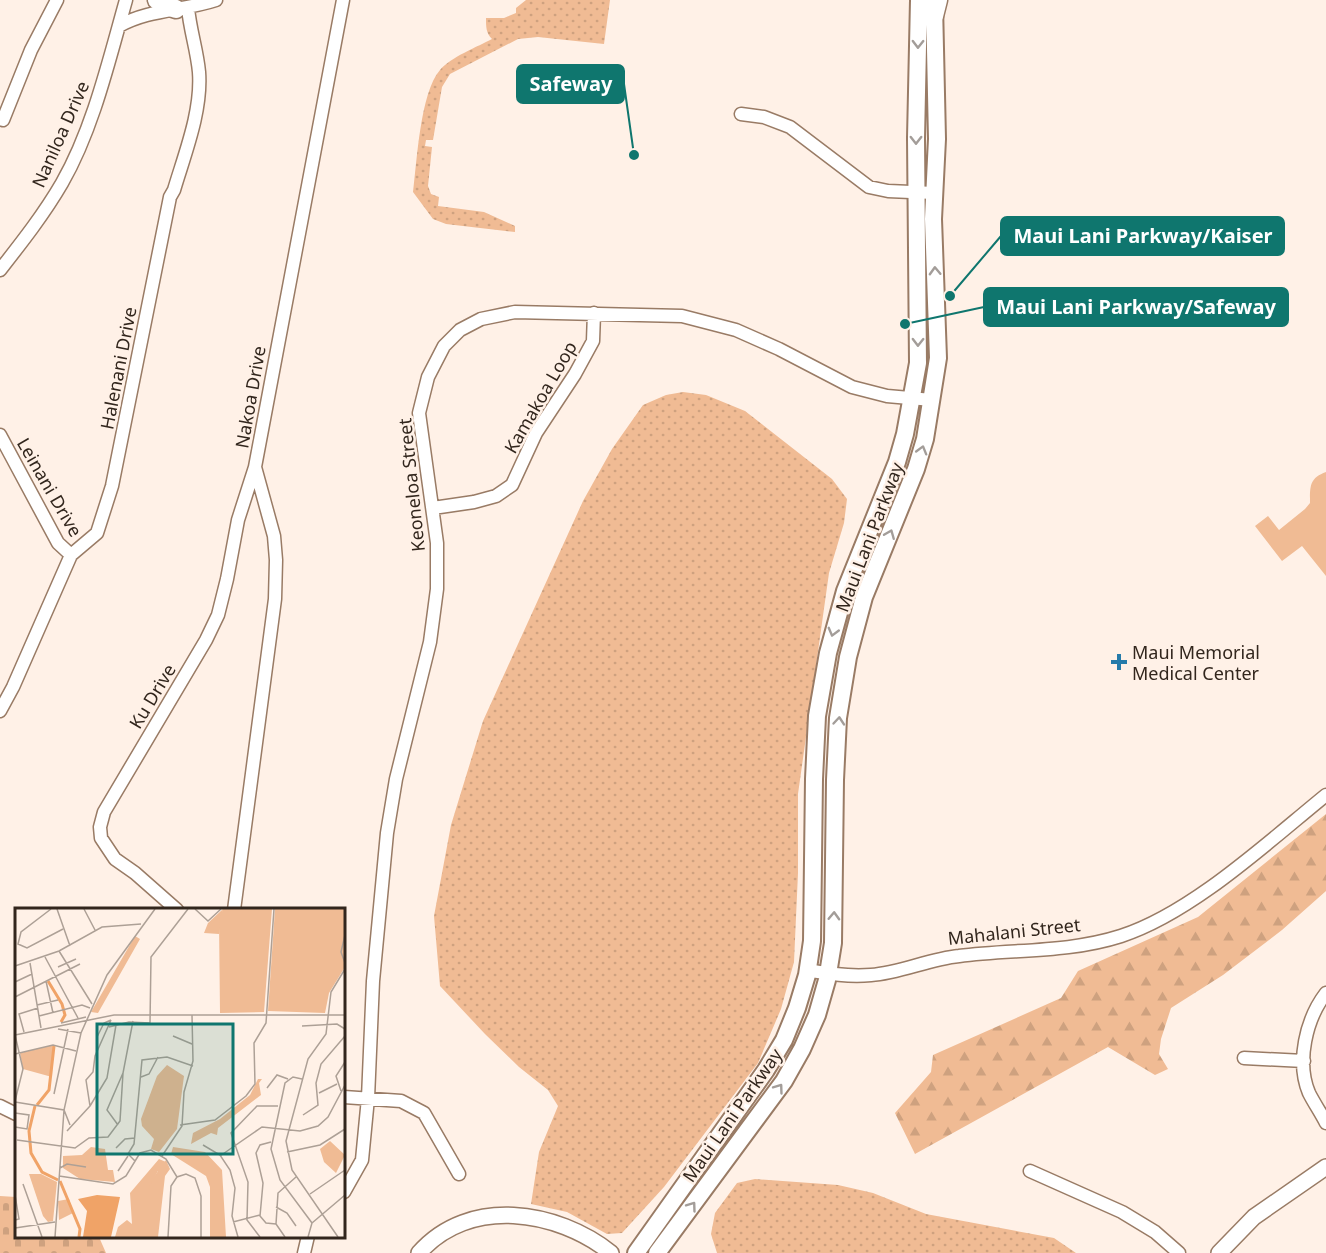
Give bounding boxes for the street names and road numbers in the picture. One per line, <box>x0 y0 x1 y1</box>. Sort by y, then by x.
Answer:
street label: Naniloa Drive <box>26 77 94 191</box>
street label: Halenani Drive <box>94 305 142 431</box>
street label: Kamakoa Loop <box>498 337 582 457</box>
street label: Nakoa Drive <box>229 344 271 450</box>
street label: Keoneloa Street <box>392 417 430 553</box>
street label: Leinani Drive <box>12 433 88 541</box>
street label: Maui Lani Parkway <box>829 458 909 615</box>
street label: Ku Drive <box>123 659 181 733</box>
street label: Mahalani Street <box>947 912 1082 950</box>
street label: Maui Lani Parkway <box>677 1043 788 1187</box>

